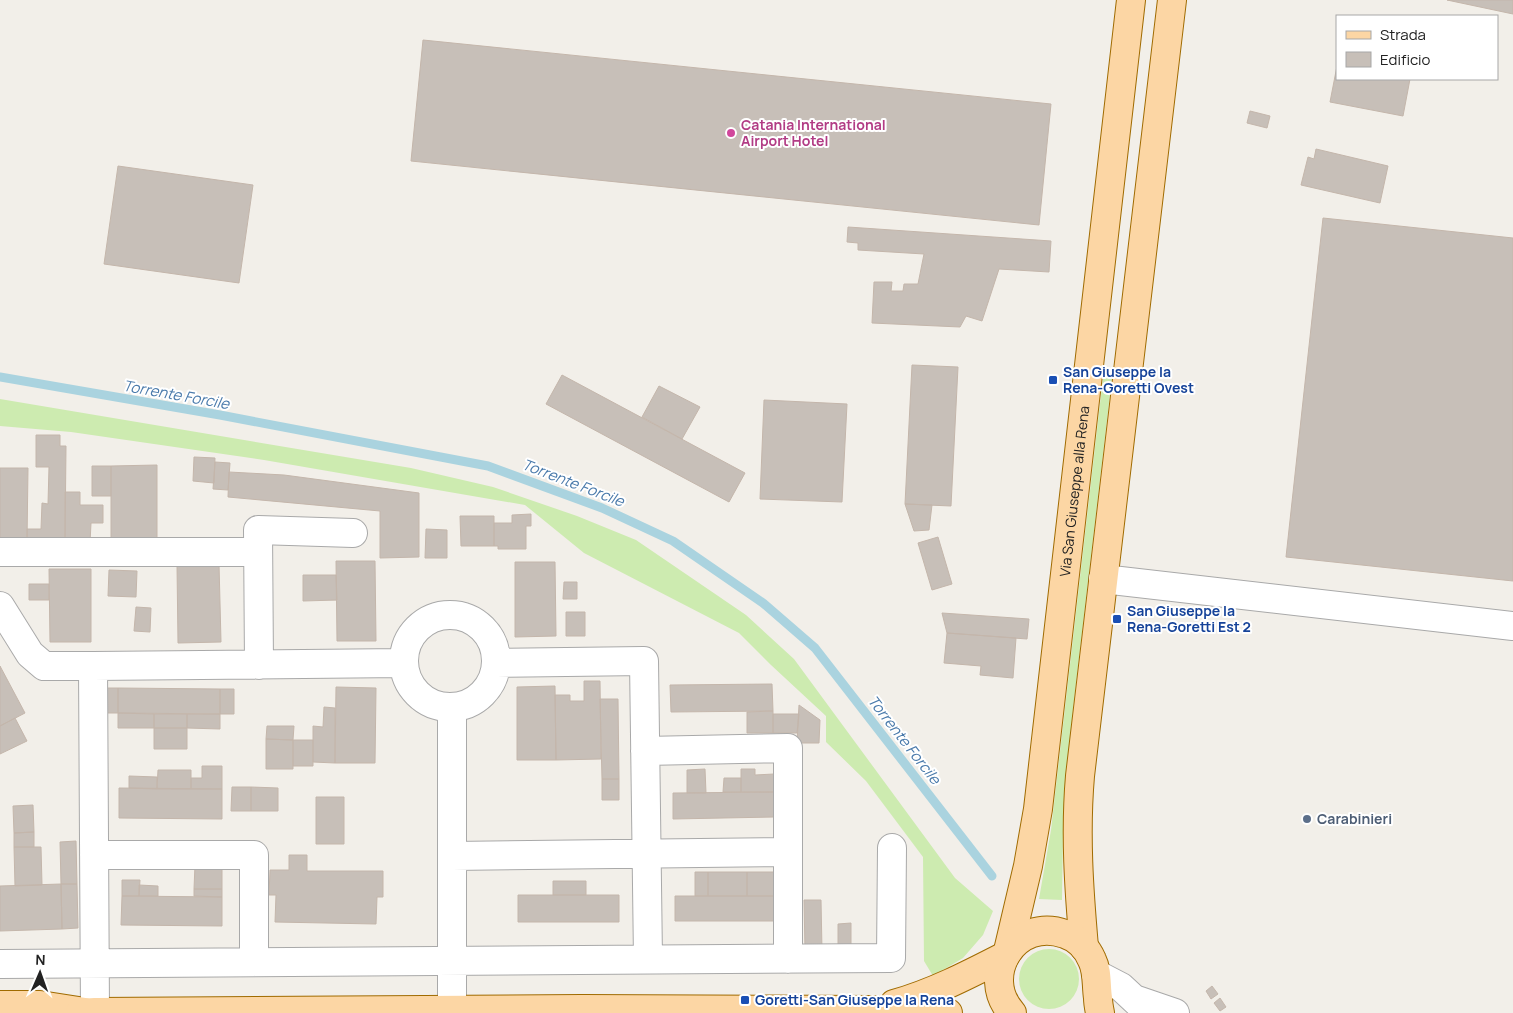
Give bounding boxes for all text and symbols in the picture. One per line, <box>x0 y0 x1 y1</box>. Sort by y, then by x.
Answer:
legend <box>1336 15 1498 80</box>
text: Strada <box>1380 24 1426 45</box>
text: Edificio <box>1380 49 1431 70</box>
place label: Catania International Airport Hotel <box>741 115 886 150</box>
marker: Catania International Airport Hotel <box>725 127 737 139</box>
place label: San Giuseppe la Rena-Goretti Ovest <box>1063 362 1194 397</box>
marker: San Giuseppe la Rena-Goretti Ovest <box>1047 374 1059 386</box>
water label: Torrente Forcile <box>121 375 232 414</box>
street label: Via San Giuseppe alla Rena <box>1055 405 1093 578</box>
water label: Torrente Forcile <box>519 453 628 512</box>
place label: San Giuseppe la Rena-Goretti Est 2 <box>1127 601 1251 636</box>
marker: San Giuseppe la Rena-Goretti Est 2 <box>1111 613 1123 625</box>
water label: Torrente Forcile <box>863 691 947 789</box>
place label: Carabinieri <box>1317 809 1392 828</box>
marker: Carabinieri <box>1301 813 1313 825</box>
north arrow <box>15 948 65 998</box>
text: N <box>35 950 46 969</box>
place label: Goretti-San Giuseppe la Rena <box>755 990 954 1009</box>
marker: Goretti-San Giuseppe la Rena <box>739 994 751 1006</box>

